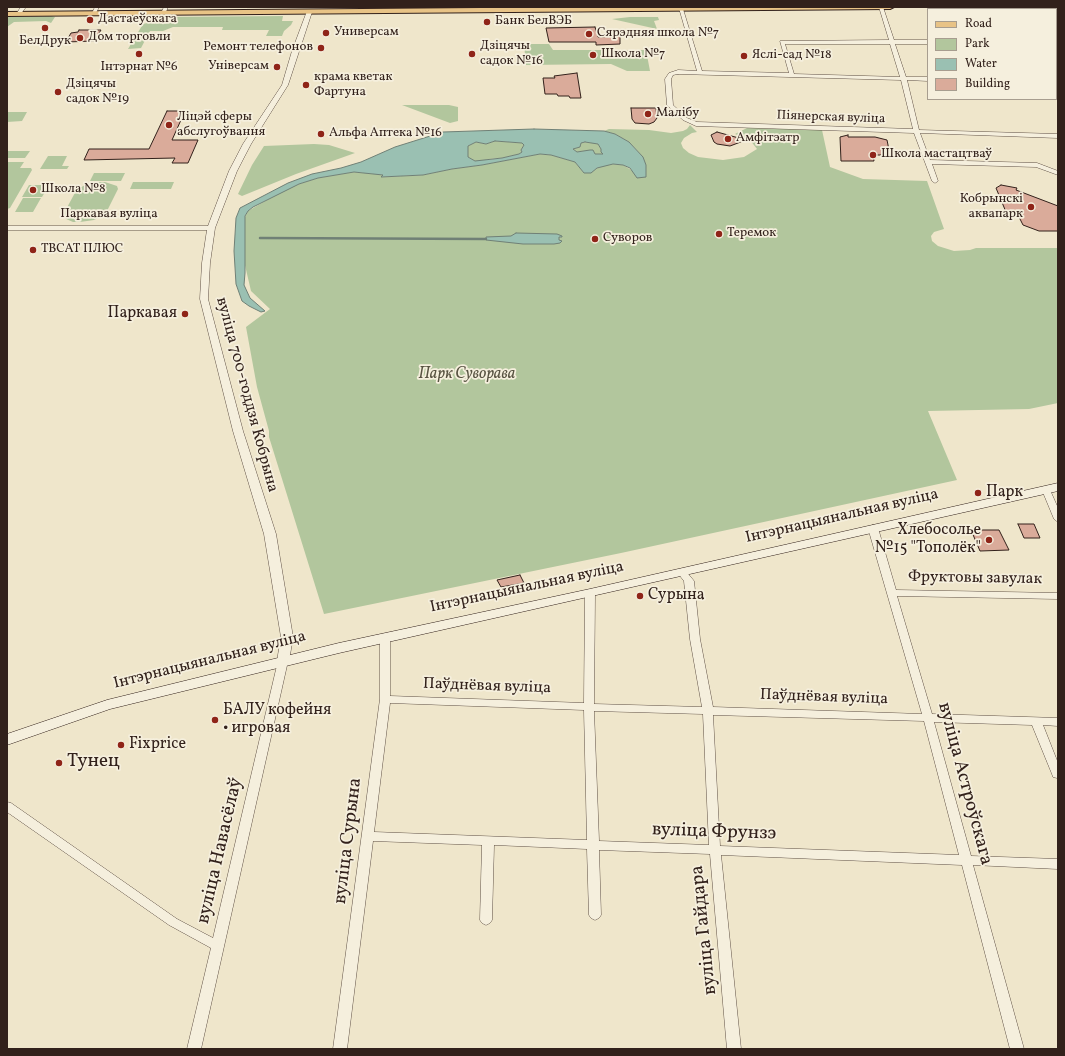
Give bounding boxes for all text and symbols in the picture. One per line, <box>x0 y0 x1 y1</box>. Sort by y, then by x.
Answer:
legend <box>927 8 1057 100</box>
place label: Дастаеўскага <box>98 12 177 28</box>
place label: Банк БелВЭБ <box>495 14 572 30</box>
marker: Дастаеўскага <box>85 15 95 25</box>
text: Road <box>965 16 992 32</box>
marker: Банк БелВЭБ <box>482 17 492 27</box>
marker: БелДрук <box>40 23 50 33</box>
place label: Универсам <box>334 25 399 41</box>
place label: Сярэдняя школа №7 <box>597 26 719 42</box>
marker: Универсам <box>321 28 331 38</box>
marker: Сярэдняя школа №7 <box>584 29 594 39</box>
place label: Дом торговли <box>88 30 171 46</box>
marker: Дом торговли <box>75 33 85 43</box>
place label: БелДрук <box>19 34 71 50</box>
text: Park <box>965 36 990 52</box>
place label: Дзіцячы садок №16 <box>480 39 543 70</box>
place label: Ремонт телефонов <box>203 40 313 56</box>
marker: Ремонт телефонов <box>316 43 326 53</box>
place label: Школа №7 <box>601 47 665 63</box>
place label: Яслі-сад №18 <box>752 48 832 64</box>
marker: Інтэрнат №6 <box>134 49 144 59</box>
marker: Дзіцячы садок №16 <box>467 49 477 59</box>
marker: Школа №7 <box>588 50 598 60</box>
marker: Яслі-сад №18 <box>739 51 749 61</box>
text: Water <box>965 56 997 72</box>
place label: Універсам <box>208 59 269 75</box>
place label: Інтэрнат №6 <box>100 60 178 76</box>
marker: Універсам <box>272 62 282 72</box>
place label: крама кветак Фартуна <box>314 70 392 101</box>
text: Building <box>965 76 1010 92</box>
place label: Дзіцячы садок №19 <box>66 77 129 108</box>
marker: крама кветак Фартуна <box>301 80 311 90</box>
marker: Дзіцячы садок №19 <box>53 87 63 97</box>
place label: Малібу <box>656 106 699 122</box>
street label: Піянерская вуліца <box>776 108 886 128</box>
marker: Малібу <box>643 109 653 119</box>
place label: Ліцэй сферы абслугоўвання <box>177 110 265 141</box>
marker: Ліцэй сферы абслугоўвання <box>164 120 174 130</box>
place label: Альфа Аптека №16 <box>329 126 442 142</box>
marker: Альфа Аптека №16 <box>316 129 326 139</box>
place label: Амфітэатр <box>736 131 799 147</box>
marker: Амфітэатр <box>723 134 733 144</box>
place label: Школа мастацтваў <box>881 147 992 163</box>
marker: Школа мастацтваў <box>868 150 878 160</box>
place label: Школа №8 <box>41 182 106 198</box>
marker: Школа №8 <box>28 185 38 195</box>
place label: Кобрынскі аквапарк <box>960 192 1023 223</box>
marker: Кобрынскі аквапарк <box>1026 202 1036 212</box>
street label: Паркавая вуліца <box>60 207 158 223</box>
place label: Теремок <box>727 226 776 242</box>
marker: Теремок <box>714 229 724 239</box>
place label: Суворов <box>603 231 652 247</box>
marker: Суворов <box>590 234 600 244</box>
place label: ТВСАТ ПЛЮС <box>41 242 123 258</box>
marker: ТВСАТ ПЛЮС <box>28 245 38 255</box>
street label: вуліца 700-годдзя Кобрына <box>211 295 281 495</box>
place label: Паркавая <box>108 304 177 324</box>
marker: Паркавая <box>180 309 190 319</box>
park label: Парк Суворава <box>419 365 515 385</box>
place label: Парк <box>986 483 1023 503</box>
street label: Інтэрнацыянальная вуліца <box>744 485 940 549</box>
marker: Парк <box>973 488 983 498</box>
place label: Хлебосолье №15 "Тополёк" <box>875 521 981 559</box>
marker: Хлебосолье №15 "Тополёк" <box>984 535 994 545</box>
street label: Інтэрнацыянальная вуліца <box>428 558 626 618</box>
street label: Фруктовы завулак <box>908 568 1042 590</box>
place label: Сурына <box>648 586 705 606</box>
marker: Сурына <box>635 591 645 601</box>
street label: Інтэрнацыянальная вуліца <box>112 628 308 694</box>
street label: Паўднёвая вуліца <box>423 675 551 699</box>
street label: Паўднёвая вуліца <box>760 686 888 710</box>
street label: вуліца Астроўскага <box>931 700 997 868</box>
place label: БАЛУ кофейня • игровая <box>223 701 331 739</box>
marker: БАЛУ кофейня • игровая <box>210 715 220 725</box>
place label: Fixprice <box>129 735 186 755</box>
marker: Fixprice <box>116 740 126 750</box>
place label: Тунец <box>67 752 120 774</box>
marker: Тунец <box>54 758 64 768</box>
street label: вуліца Навасёлаў <box>193 776 249 926</box>
street label: вуліца Сурына <box>330 777 368 905</box>
street label: вуліца Фрунзэ <box>651 819 777 847</box>
street label: вуліца Гайдара <box>687 864 723 996</box>

